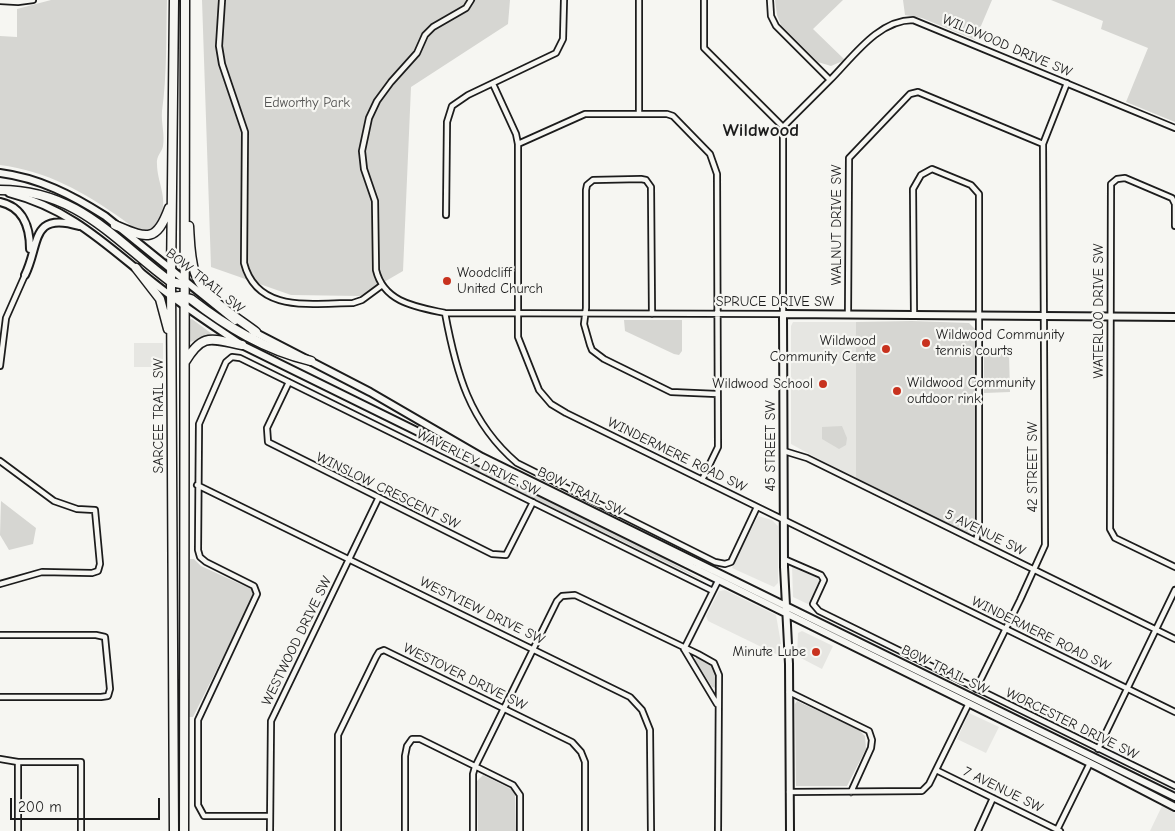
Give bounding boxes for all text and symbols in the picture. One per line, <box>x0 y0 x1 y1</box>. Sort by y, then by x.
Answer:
street label: WILDWOOD DRIVE SW <box>940 11 1074 81</box>
park label: Edworthy Park <box>264 95 350 111</box>
district label: Wildwood <box>723 120 799 142</box>
street label: WALNUT DRIVE SW <box>829 165 845 285</box>
street label: WATERLOO DRIVE SW <box>1091 244 1107 378</box>
street label: BOW TRAIL SW <box>162 245 248 317</box>
place label: Woodcliff United Church <box>457 265 543 298</box>
marker: Woodcliff United Church <box>441 275 453 287</box>
street label: SPRUCE DRIVE SW <box>716 294 834 310</box>
place label: Wildwood Community tennis courts <box>936 327 1064 360</box>
place label: Wildwood Community Cente <box>770 333 876 366</box>
marker: Wildwood Community tennis courts <box>920 337 932 349</box>
marker: Wildwood Community Cente <box>880 343 892 355</box>
street label: SARCEE TRAIL SW <box>151 358 167 474</box>
place label: Wildwood Community outdoor rink <box>907 375 1035 408</box>
place label: Wildwood School <box>712 376 813 392</box>
marker: Wildwood School <box>817 378 829 390</box>
marker: Wildwood Community outdoor rink <box>891 385 903 397</box>
street label: 45 STREET SW <box>763 400 779 492</box>
street label: WINDERMERE ROAD SW <box>605 414 749 496</box>
street label: 42 STREET SW <box>1025 422 1041 512</box>
street label: WAVERLEY DRIVE SW <box>414 426 542 500</box>
street label: WINSLOW CRESCENT SW <box>313 449 463 533</box>
street label: BOW TRAIL SW <box>535 464 627 520</box>
street label: 5 AVENUE SW <box>942 506 1028 560</box>
street label: WESTVIEW DRIVE SW <box>417 573 547 649</box>
street label: WESTWOOD DRIVE SW <box>258 574 336 708</box>
street label: WINDERMERE ROAD SW <box>969 593 1113 675</box>
street label: WESTOVER DRIVE SW <box>400 640 530 714</box>
street label: BOW TRAIL SW <box>899 642 991 698</box>
place label: Minute Lube <box>732 644 806 660</box>
marker: Minute Lube <box>810 646 822 658</box>
street label: WORCESTER DRIVE SW <box>1003 685 1141 763</box>
street label: 7 AVENUE SW <box>960 763 1046 817</box>
scale bar <box>12 788 162 820</box>
text: 200 m <box>18 798 62 816</box>

